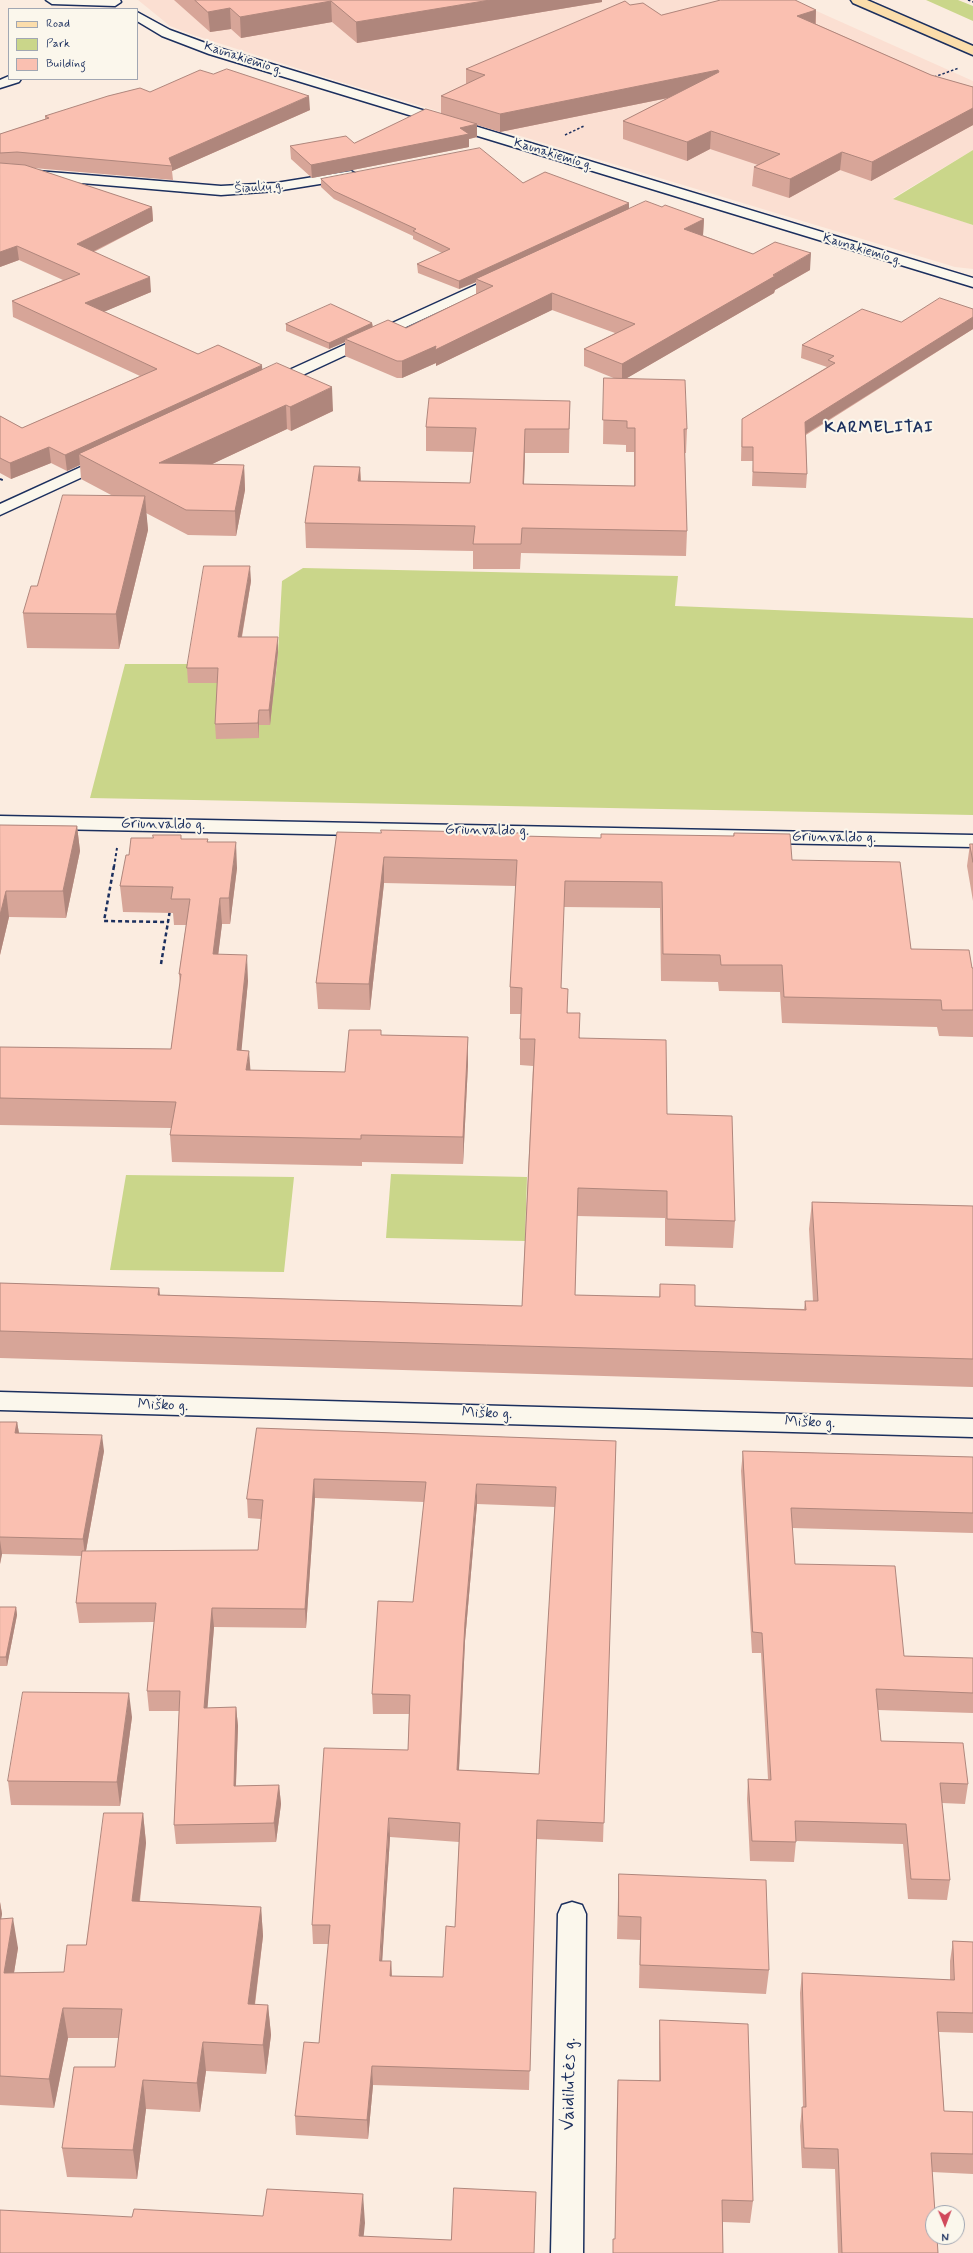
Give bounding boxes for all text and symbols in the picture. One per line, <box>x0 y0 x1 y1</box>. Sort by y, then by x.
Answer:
legend <box>8 8 138 80</box>
text: Road <box>46 16 70 32</box>
text: Park <box>46 36 70 52</box>
street label: Kaunakiemio g. <box>202 39 284 79</box>
text: Building <box>46 56 86 72</box>
street label: Kaunakiemio g. <box>512 136 594 174</box>
street label: Šiaulių g. <box>234 178 284 198</box>
street label: Kaunakiemio g. <box>821 231 903 269</box>
district label: KARMELITAI <box>825 419 933 439</box>
street label: Griunvaldo g. <box>121 815 205 835</box>
street label: Griunvaldo g. <box>445 821 529 841</box>
street label: Griunvaldo g. <box>792 828 876 848</box>
street label: Miško g. <box>137 1396 189 1416</box>
street label: Miško g. <box>461 1404 513 1424</box>
street label: Miško g. <box>784 1413 836 1433</box>
street label: Vaidilutės g. <box>558 2037 582 2131</box>
north arrow <box>925 2205 965 2245</box>
text: N <box>941 2229 949 2243</box>

